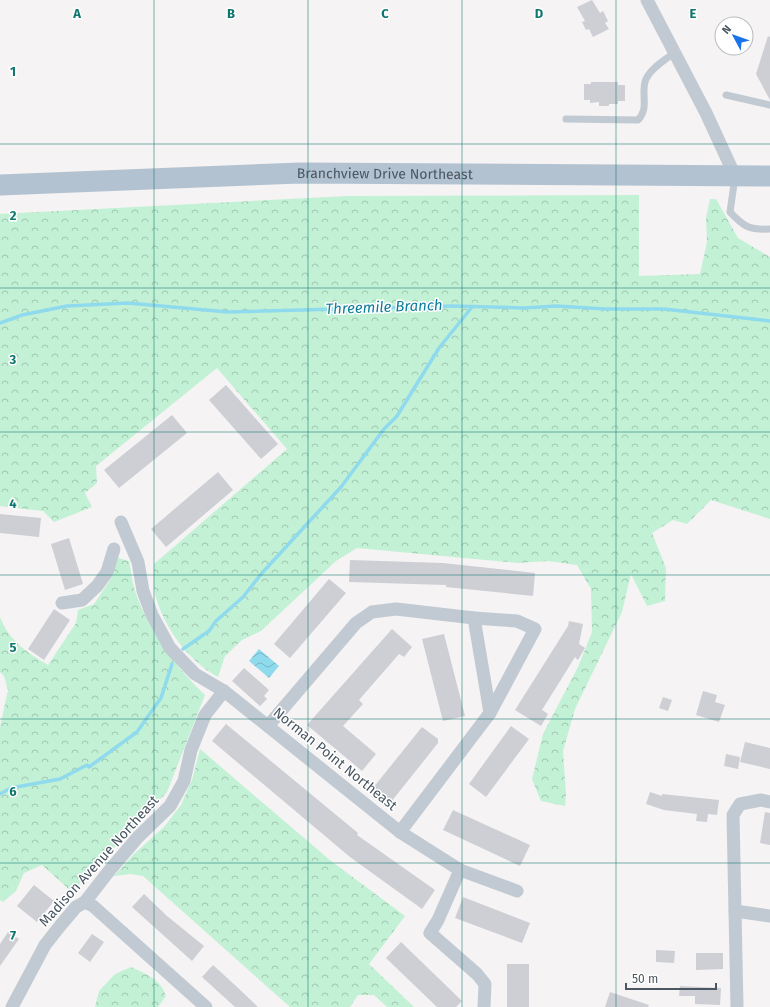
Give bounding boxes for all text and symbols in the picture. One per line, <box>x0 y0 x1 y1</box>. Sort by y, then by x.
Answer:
text: A <box>72 6 81 21</box>
text: B <box>227 6 235 21</box>
text: C <box>381 6 389 21</box>
text: D <box>535 6 544 21</box>
text: E <box>690 6 697 21</box>
north arrow <box>714 16 754 56</box>
text: N <box>720 23 734 37</box>
text: 1 <box>10 64 16 79</box>
street label: Branchview Drive Northeast <box>297 164 474 183</box>
text: 2 <box>10 208 17 223</box>
water label: Threemile Branch <box>325 296 443 318</box>
text: 3 <box>9 352 17 367</box>
text: 4 <box>9 496 17 511</box>
text: 5 <box>10 640 17 655</box>
street label: Norman Point Northeast <box>270 704 401 815</box>
text: 6 <box>9 784 17 799</box>
street label: Madison Avenue Northeast <box>36 791 163 930</box>
text: 7 <box>10 928 16 943</box>
scale bar <box>626 965 716 991</box>
text: 50 m <box>632 972 658 986</box>

